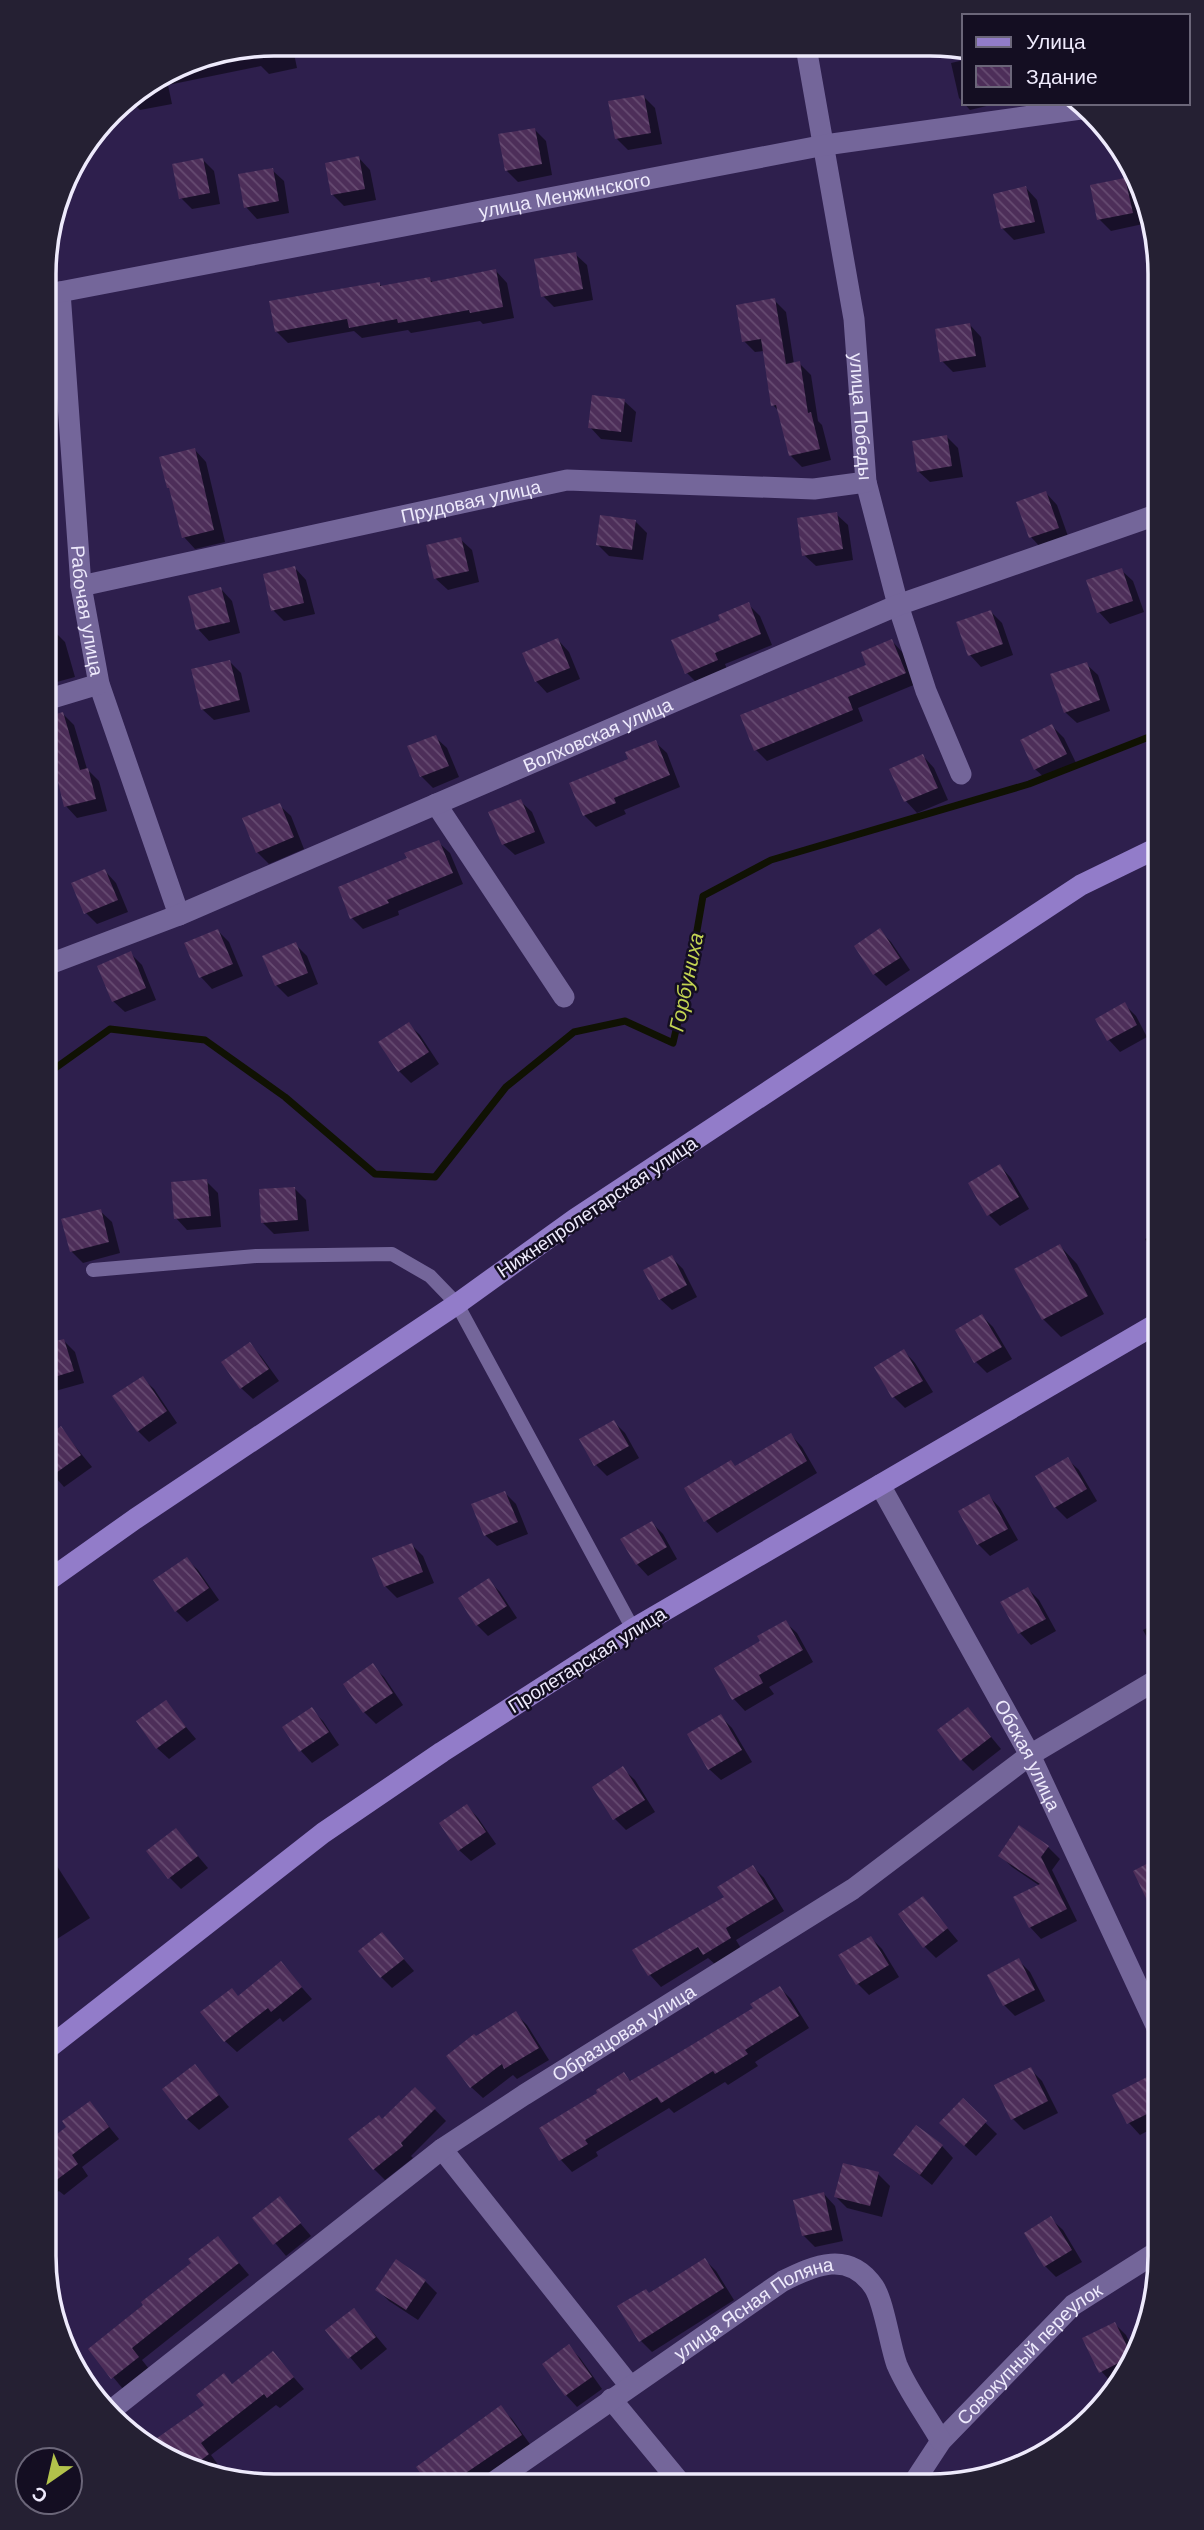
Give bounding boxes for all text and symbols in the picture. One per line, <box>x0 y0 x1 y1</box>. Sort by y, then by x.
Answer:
legend <box>962 14 1190 105</box>
text: Улица <box>1026 30 1086 53</box>
text: Здание <box>1026 65 1098 88</box>
street label: улица Менжинского <box>477 168 652 222</box>
street label: улица Победы <box>846 352 876 481</box>
street label: Прудовая улица <box>399 475 543 526</box>
street label: Рабочая улица <box>68 545 108 678</box>
street label: Волховская улица <box>520 693 676 776</box>
water label: Горбуниха <box>664 930 708 1034</box>
street label: Нижнепролетарская улица <box>493 1132 701 1282</box>
street label: Пролетарская улица <box>504 1603 670 1717</box>
street label: Обская улица <box>991 1696 1065 1814</box>
street label: Образцовая улица <box>548 1980 699 2085</box>
street label: улица Ясная Поляна <box>670 2253 835 2364</box>
street label: Совокупный переулок <box>953 2279 1106 2429</box>
north arrow <box>14 2446 84 2516</box>
text: С <box>28 2482 51 2507</box>

